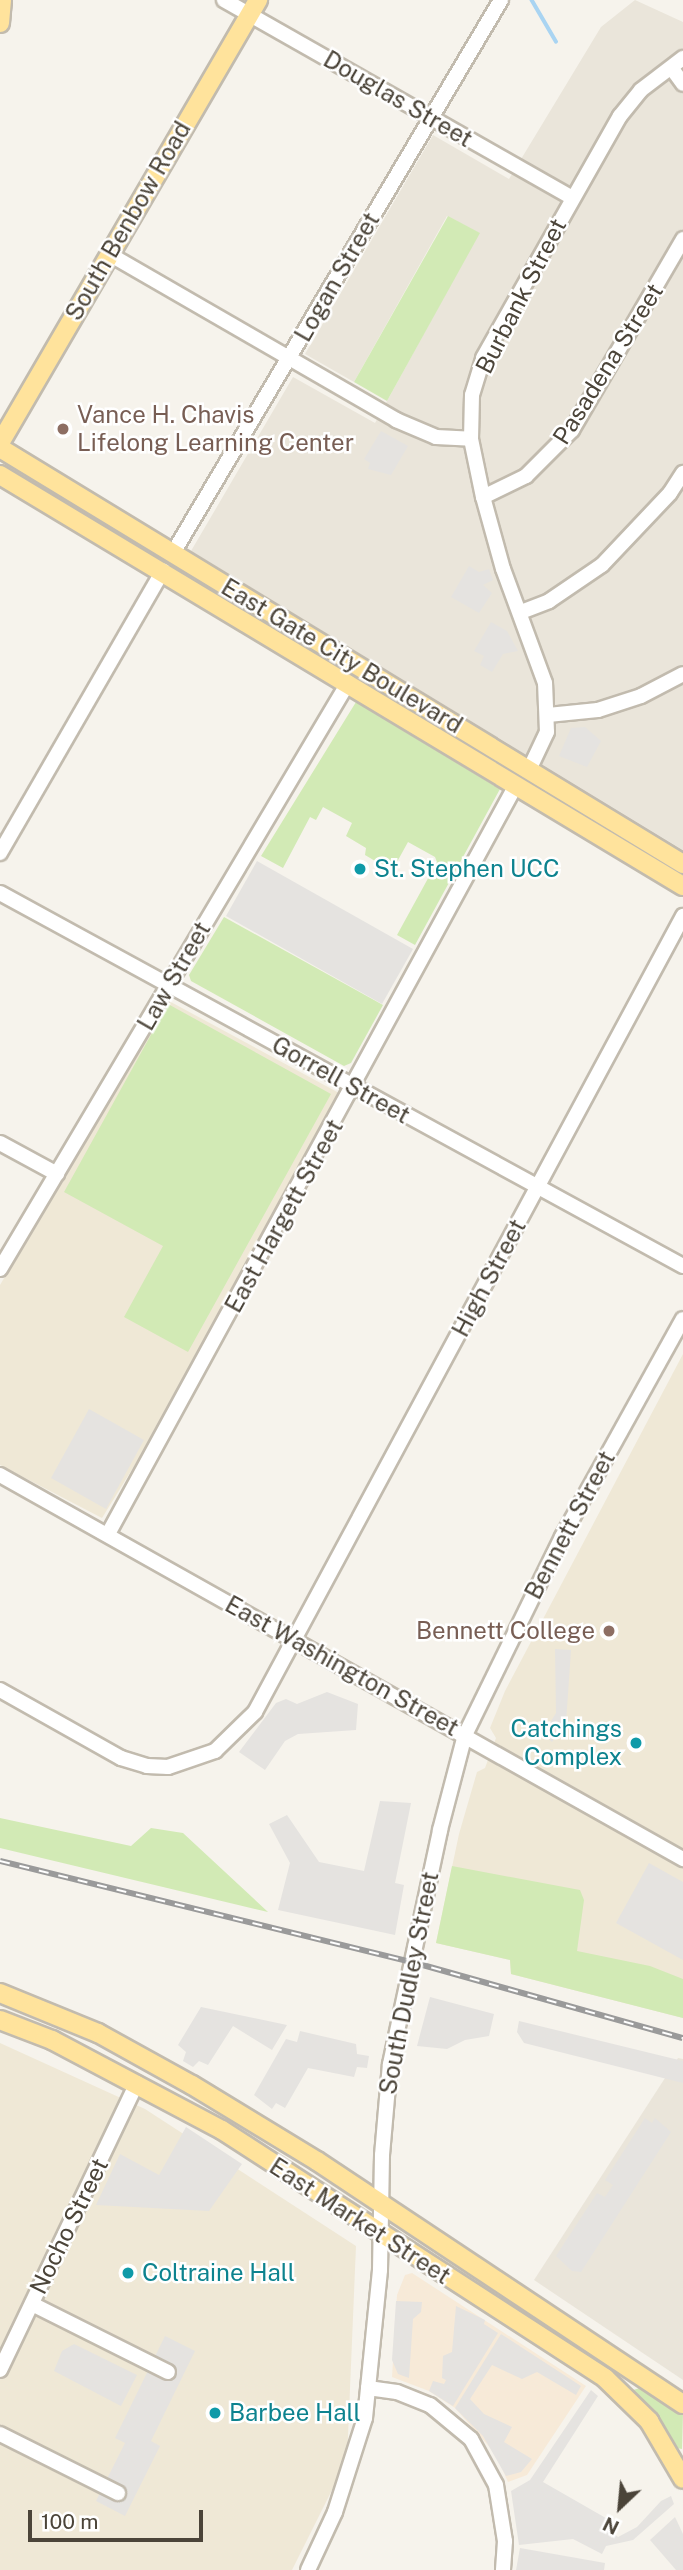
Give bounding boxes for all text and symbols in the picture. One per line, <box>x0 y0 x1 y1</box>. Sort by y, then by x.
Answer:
street label: Douglas Street <box>318 45 478 153</box>
street label: South Benbow Road <box>59 116 197 326</box>
street label: Logan Street <box>288 207 386 347</box>
street label: Burbank Street <box>470 214 572 378</box>
street label: Pasadena Street <box>547 278 669 450</box>
place label: Vance H. Chavis Lifelong Learning Center <box>77 401 354 457</box>
marker: Vance H. Chavis Lifelong Learning Center <box>55 421 71 437</box>
street label: East Gate City Boulevard <box>216 572 468 740</box>
place label: St. Stephen UCC <box>374 855 560 883</box>
marker: St. Stephen UCC <box>352 861 368 877</box>
street label: Law Street <box>131 916 217 1036</box>
street label: Gorrell Street <box>267 1030 415 1130</box>
street label: East Hargett Street <box>219 1114 349 1318</box>
street label: High Street <box>446 1214 532 1342</box>
street label: Bennett Street <box>519 1446 621 1604</box>
street label: East Washington Street <box>220 1590 464 1742</box>
place label: Bennett College <box>416 1617 595 1645</box>
marker: Bennett College <box>601 1623 617 1639</box>
place label: Catchings Complex <box>511 1715 622 1771</box>
marker: Catchings Complex <box>628 1735 644 1751</box>
street label: South Dudley Street <box>373 1869 445 2097</box>
street label: East Market Street <box>264 2152 456 2290</box>
street label: Nocho Street <box>24 2153 114 2299</box>
place label: Coltraine Hall <box>142 2259 295 2287</box>
marker: Coltraine Hall <box>120 2265 136 2281</box>
place label: Barbee Hall <box>229 2399 361 2427</box>
marker: Barbee Hall <box>207 2405 223 2421</box>
north arrow <box>585 2472 655 2542</box>
scale bar <box>32 2496 206 2540</box>
text: 100 m <box>41 2509 98 2534</box>
text: N <box>599 2513 622 2539</box>

